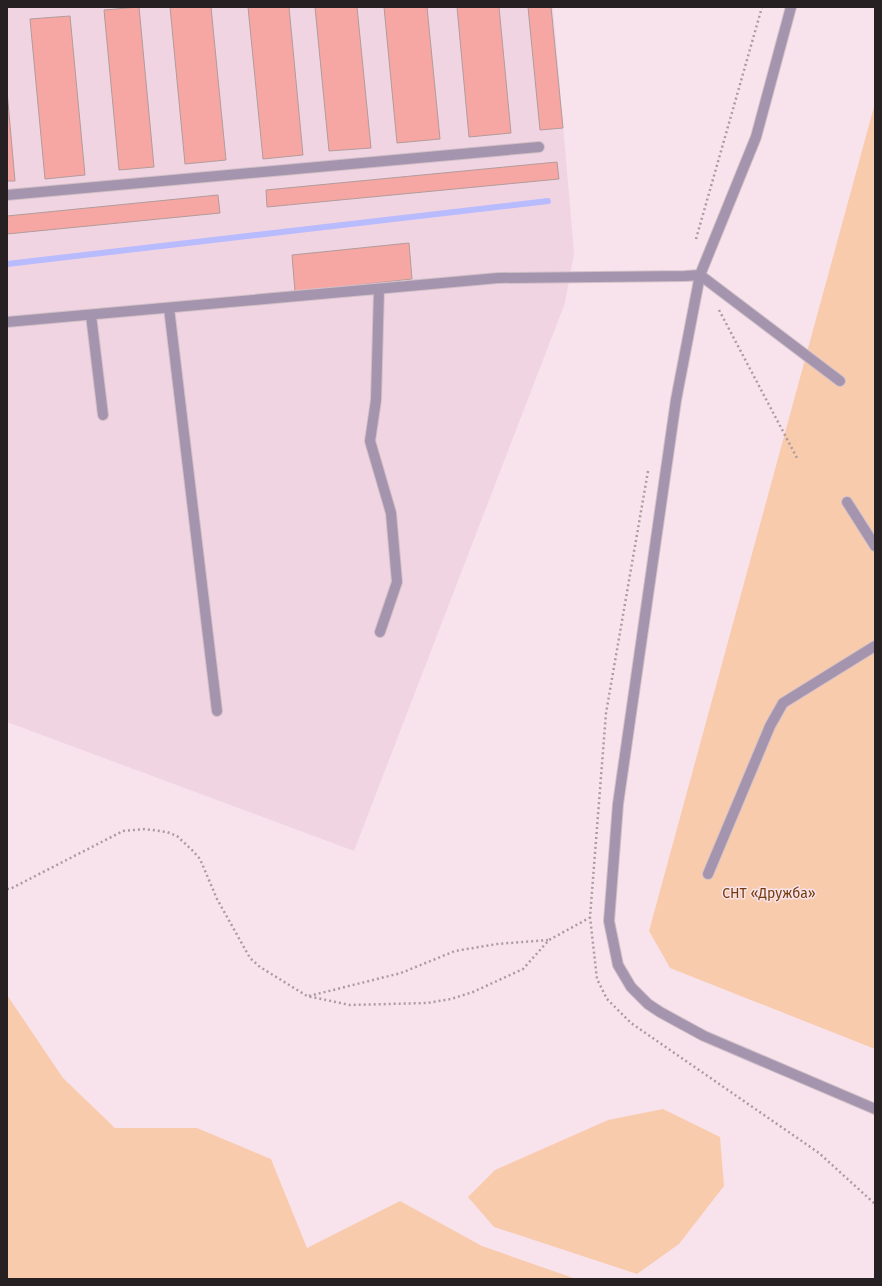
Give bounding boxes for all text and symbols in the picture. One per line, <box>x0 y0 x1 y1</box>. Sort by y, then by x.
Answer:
park label: СНТ «Дружба» <box>722 885 816 902</box>

